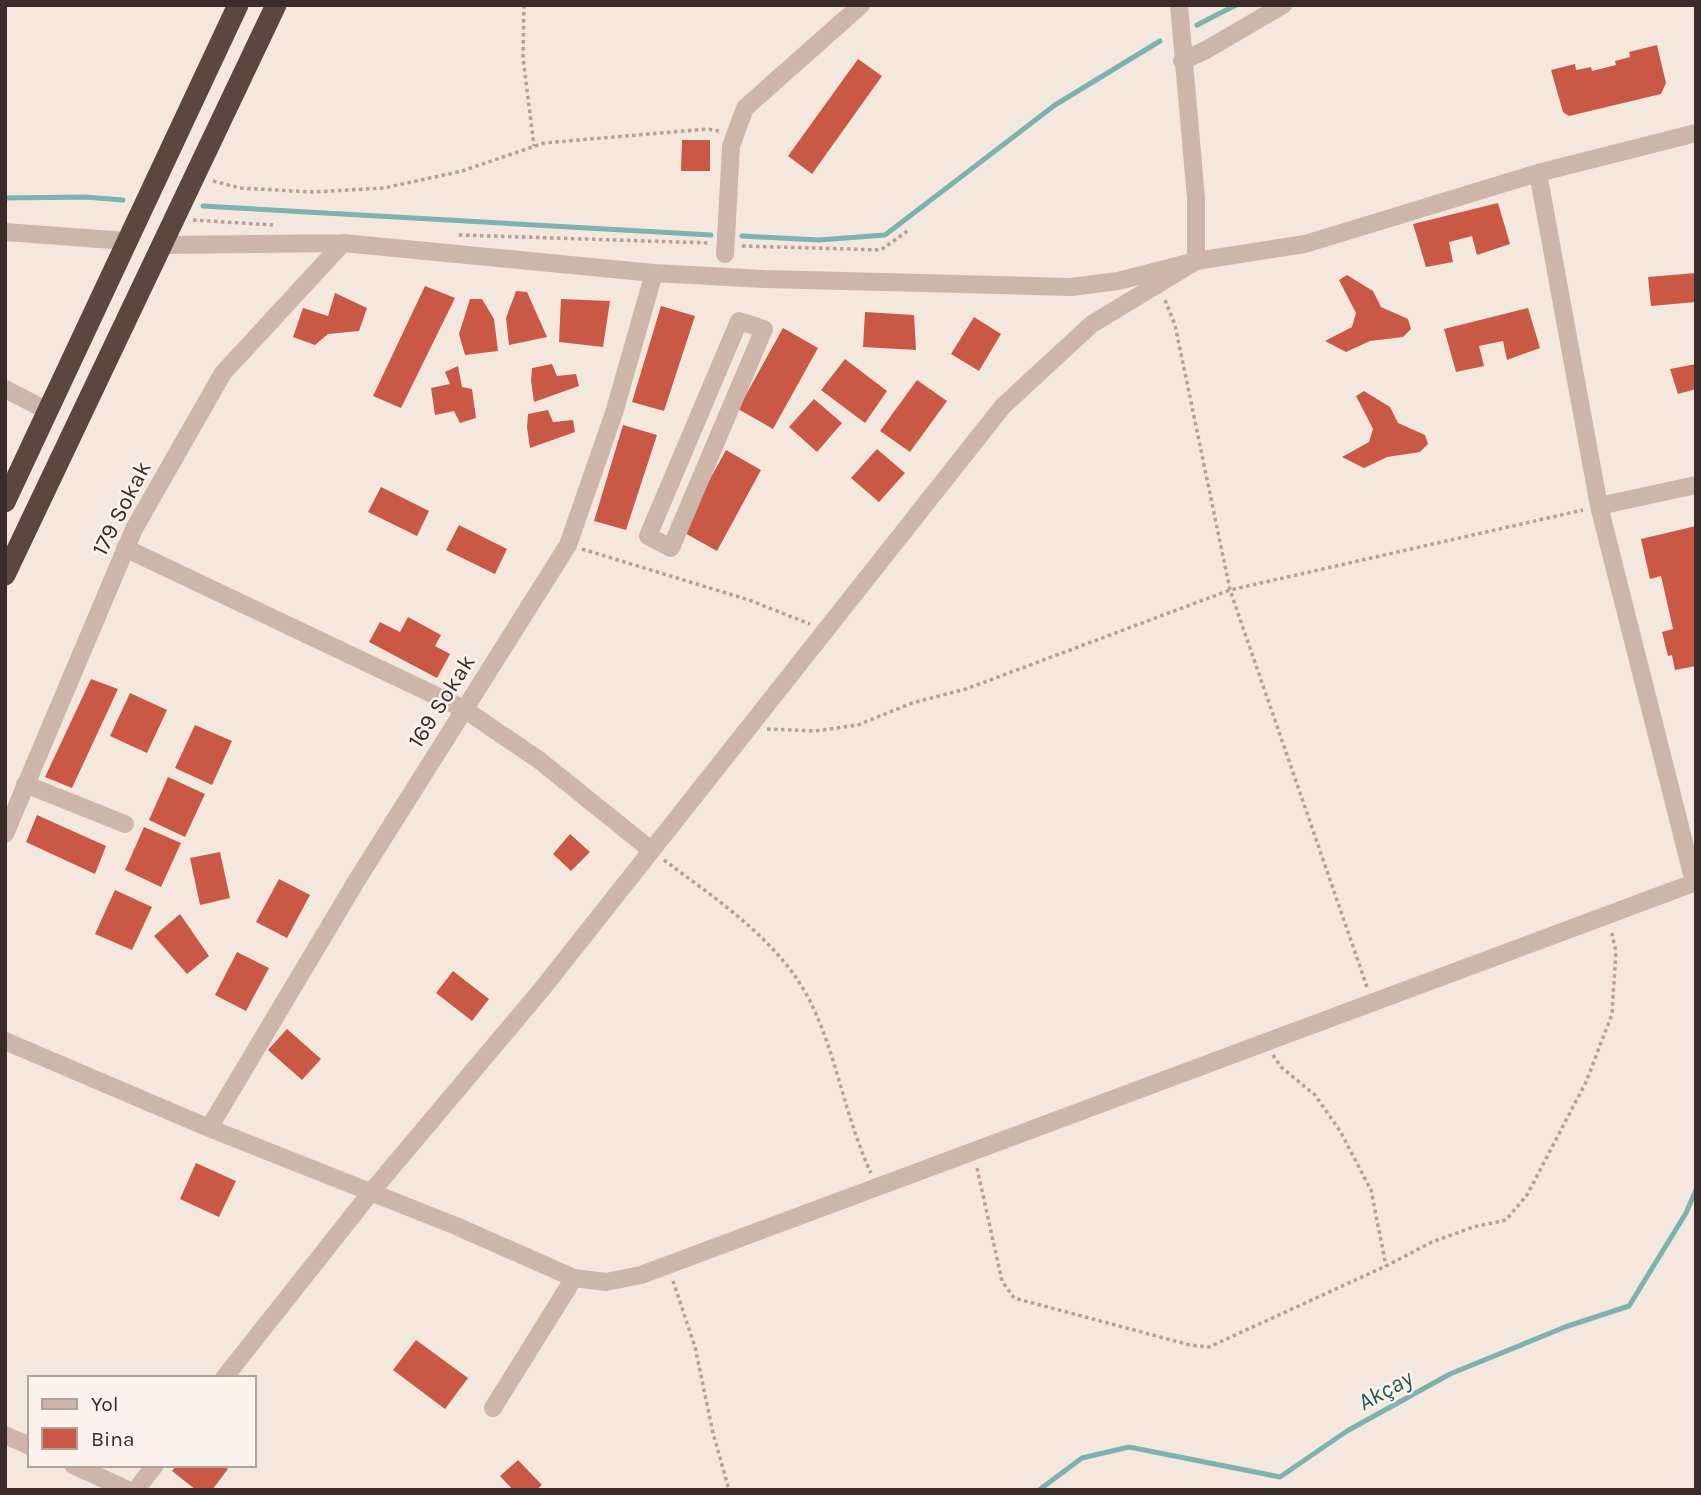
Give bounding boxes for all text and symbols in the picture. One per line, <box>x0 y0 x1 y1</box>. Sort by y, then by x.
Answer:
street label: 179 Sokak <box>86 457 157 560</box>
street label: 169 Sokak <box>402 650 481 753</box>
water label: Akçay <box>1353 1363 1418 1416</box>
legend <box>28 1376 256 1467</box>
text: Yol <box>91 1392 119 1416</box>
text: Bina <box>91 1427 135 1451</box>

